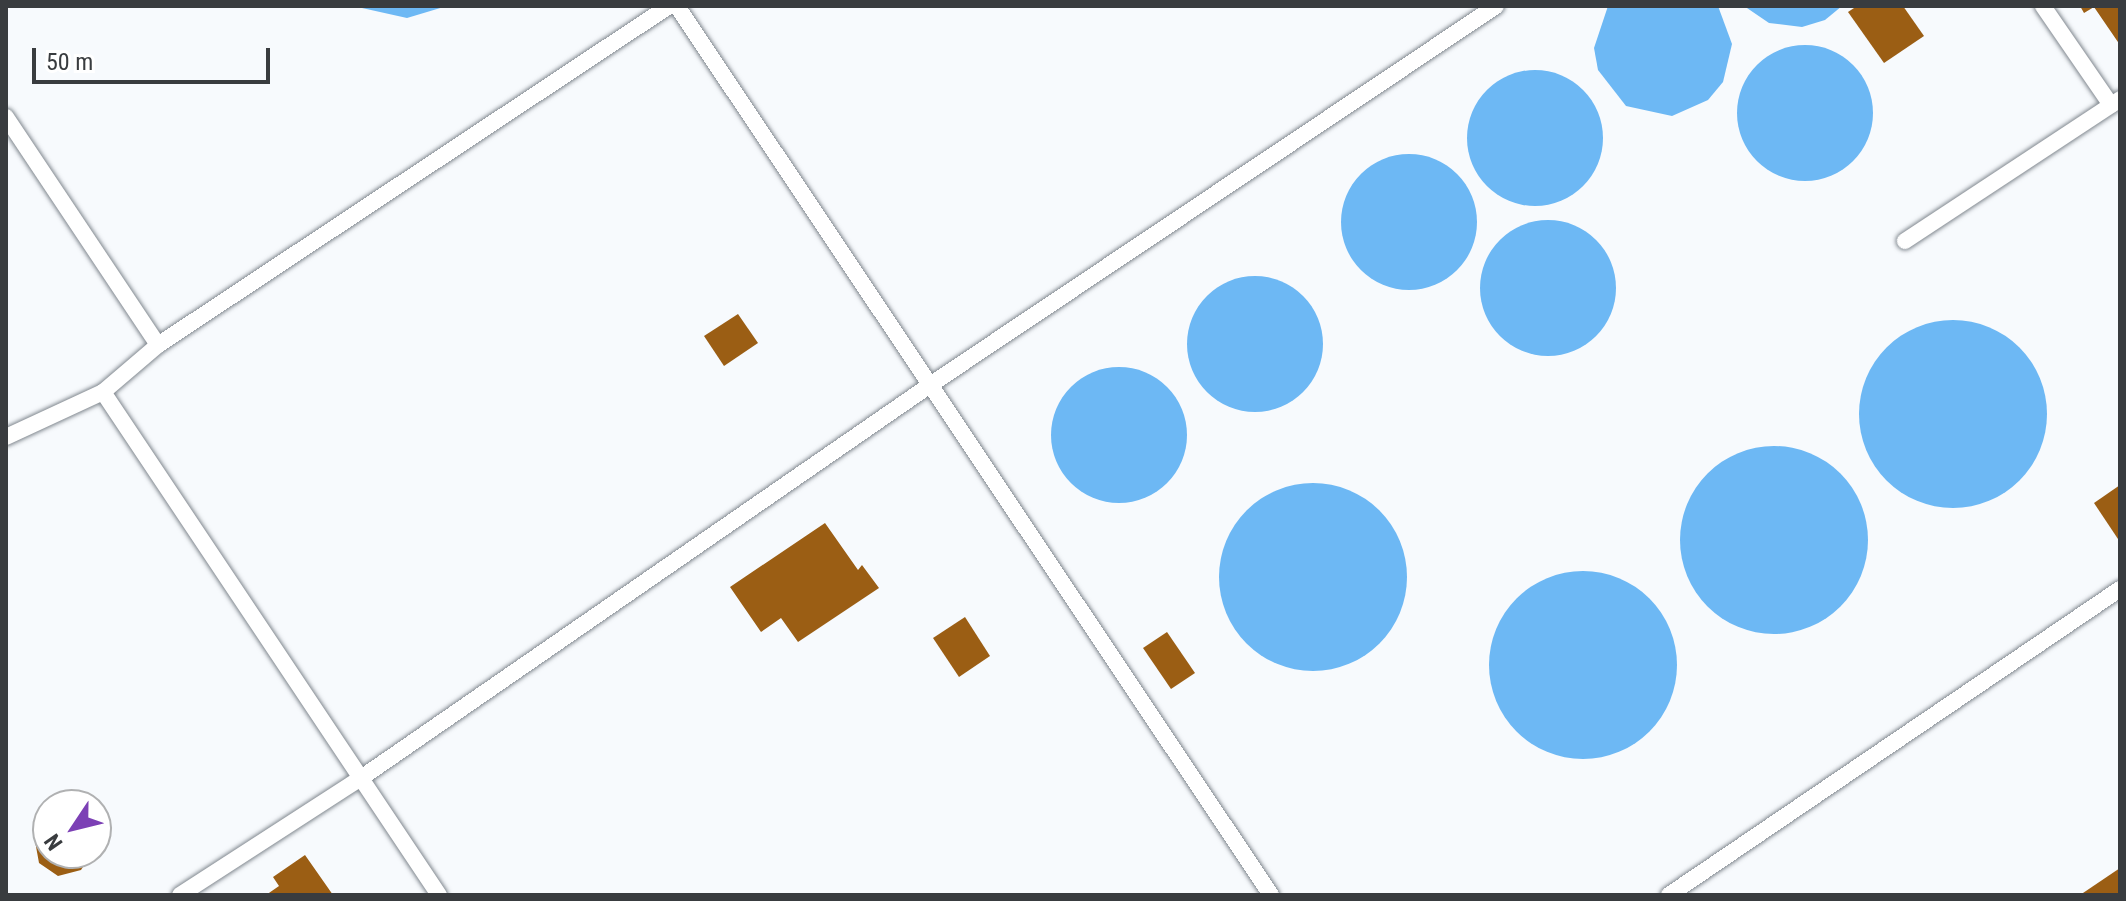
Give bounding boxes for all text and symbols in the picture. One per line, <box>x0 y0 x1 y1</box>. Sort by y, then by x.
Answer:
scale bar <box>36 32 274 82</box>
text: 50 m <box>46 48 93 76</box>
north arrow <box>32 789 112 869</box>
text: N <box>39 829 68 855</box>

